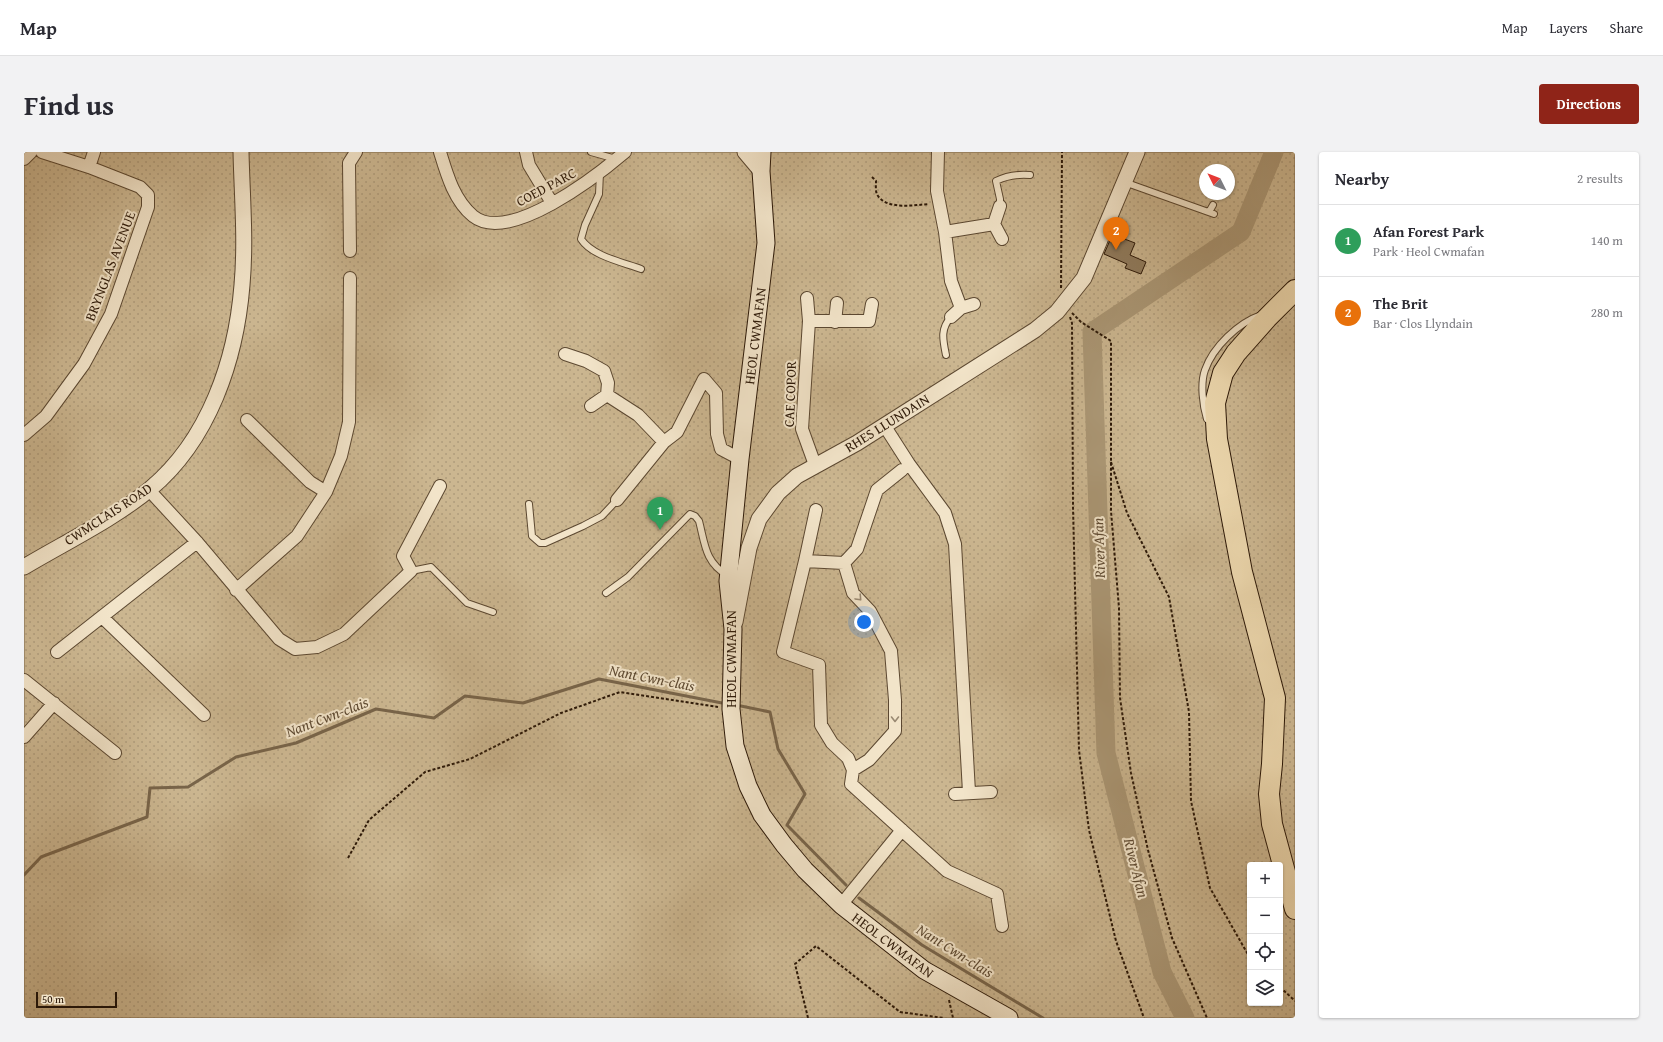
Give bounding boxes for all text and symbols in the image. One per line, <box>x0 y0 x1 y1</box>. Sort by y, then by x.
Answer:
text: Map <box>20 14 57 42</box>
text: Map <box>1502 18 1528 38</box>
text: Layers <box>1550 18 1588 38</box>
text: Share <box>1610 18 1643 38</box>
text: Find us <box>24 84 114 125</box>
button: Directions <box>1539 84 1639 124</box>
street label: COED PARC <box>512 163 580 211</box>
north arrow <box>1199 164 1235 200</box>
text: Nearby <box>1335 166 1389 191</box>
text: 2 results <box>1577 169 1623 188</box>
street label: BRYNGLAS AVENUE <box>80 208 140 324</box>
pin: 2 <box>1103 217 1129 250</box>
text: Afan Forest Park <box>1373 221 1484 242</box>
text: 1 <box>1345 231 1351 250</box>
text: 140 m <box>1591 231 1623 250</box>
text: Park · Heol Cwmafan <box>1373 242 1485 261</box>
street label: HEOL CWMAFAN <box>739 286 771 386</box>
text: The Brit <box>1373 293 1428 314</box>
text: 2 <box>1345 303 1351 322</box>
text: 280 m <box>1591 303 1623 322</box>
text: Bar · Clos Llyndain <box>1373 314 1473 333</box>
street label: CAE COPOR <box>779 360 801 427</box>
street label: RHES LLUNDAIN <box>841 389 933 457</box>
street label: CWMCLAIS ROAD <box>60 478 156 550</box>
pin: 1 <box>647 497 673 530</box>
water label: River Afan <box>1087 517 1110 580</box>
one-way arrow <box>854 593 861 601</box>
street label: HEOL CWMAFAN <box>721 610 741 708</box>
your location <box>854 612 874 632</box>
water label: Nant Cwn-clais <box>608 659 697 696</box>
water label: Nant Cwn-clais <box>283 691 372 742</box>
one-way arrow <box>891 716 899 722</box>
water label: River Afan <box>1119 835 1154 900</box>
map controls <box>1247 862 1283 1006</box>
button: + <box>1247 862 1283 898</box>
button: − <box>1247 898 1283 934</box>
street label: HEOL CWMAFAN <box>848 908 938 982</box>
water label: Nant Cwn-clais <box>913 919 998 983</box>
button: locate <box>1247 934 1283 970</box>
button: layers <box>1247 970 1283 1006</box>
scale bar <box>36 990 117 1009</box>
text: 50 m <box>42 991 64 1007</box>

